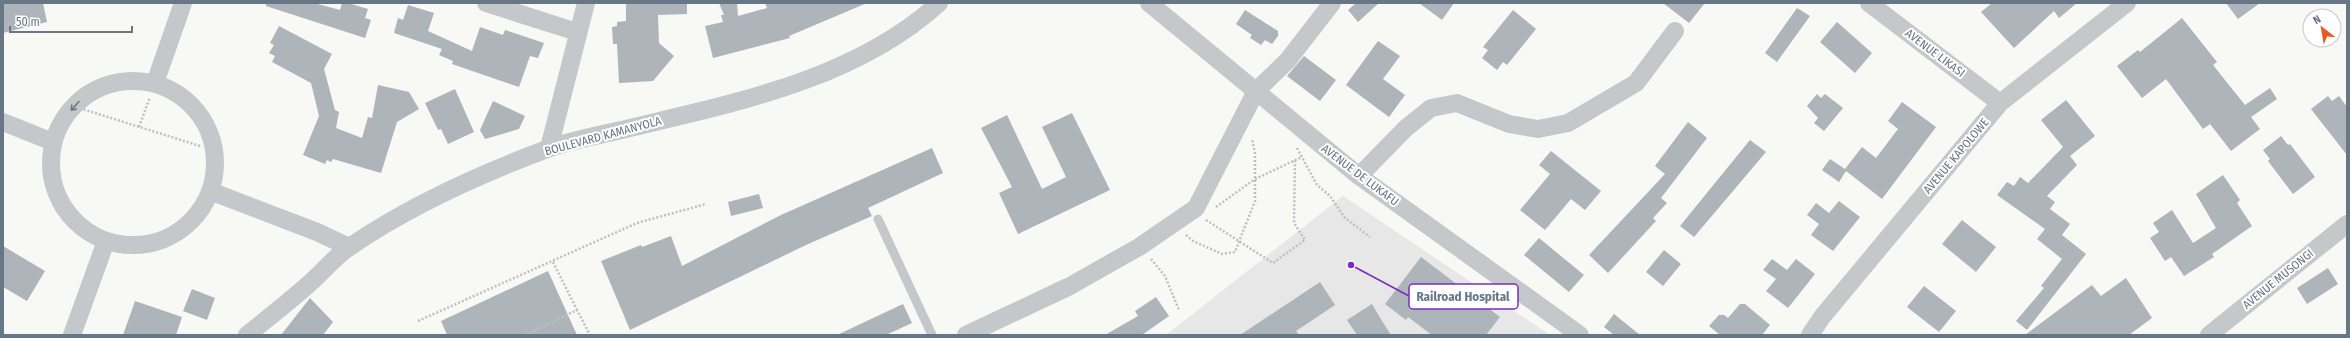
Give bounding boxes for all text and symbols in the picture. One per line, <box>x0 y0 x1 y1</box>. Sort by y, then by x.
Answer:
scale bar <box>10 8 132 34</box>
north arrow <box>2302 8 2342 48</box>
text: N <box>2311 13 2323 27</box>
text: 50 m <box>16 15 40 29</box>
street label: AVENUE LIKASI <box>1902 26 1968 80</box>
one-way arrow <box>70 101 80 111</box>
street label: BOULEVARD KAMANYOLA <box>543 114 664 158</box>
street label: AVENUE KAPOLOWE <box>1920 115 1992 197</box>
street label: AVENUE DE LUKAFU <box>1319 141 1401 209</box>
street label: AVENUE MUSONGI <box>2240 246 2316 312</box>
callout: Railroad Hospital <box>1409 284 1518 309</box>
text: Railroad Hospital <box>1416 289 1510 304</box>

